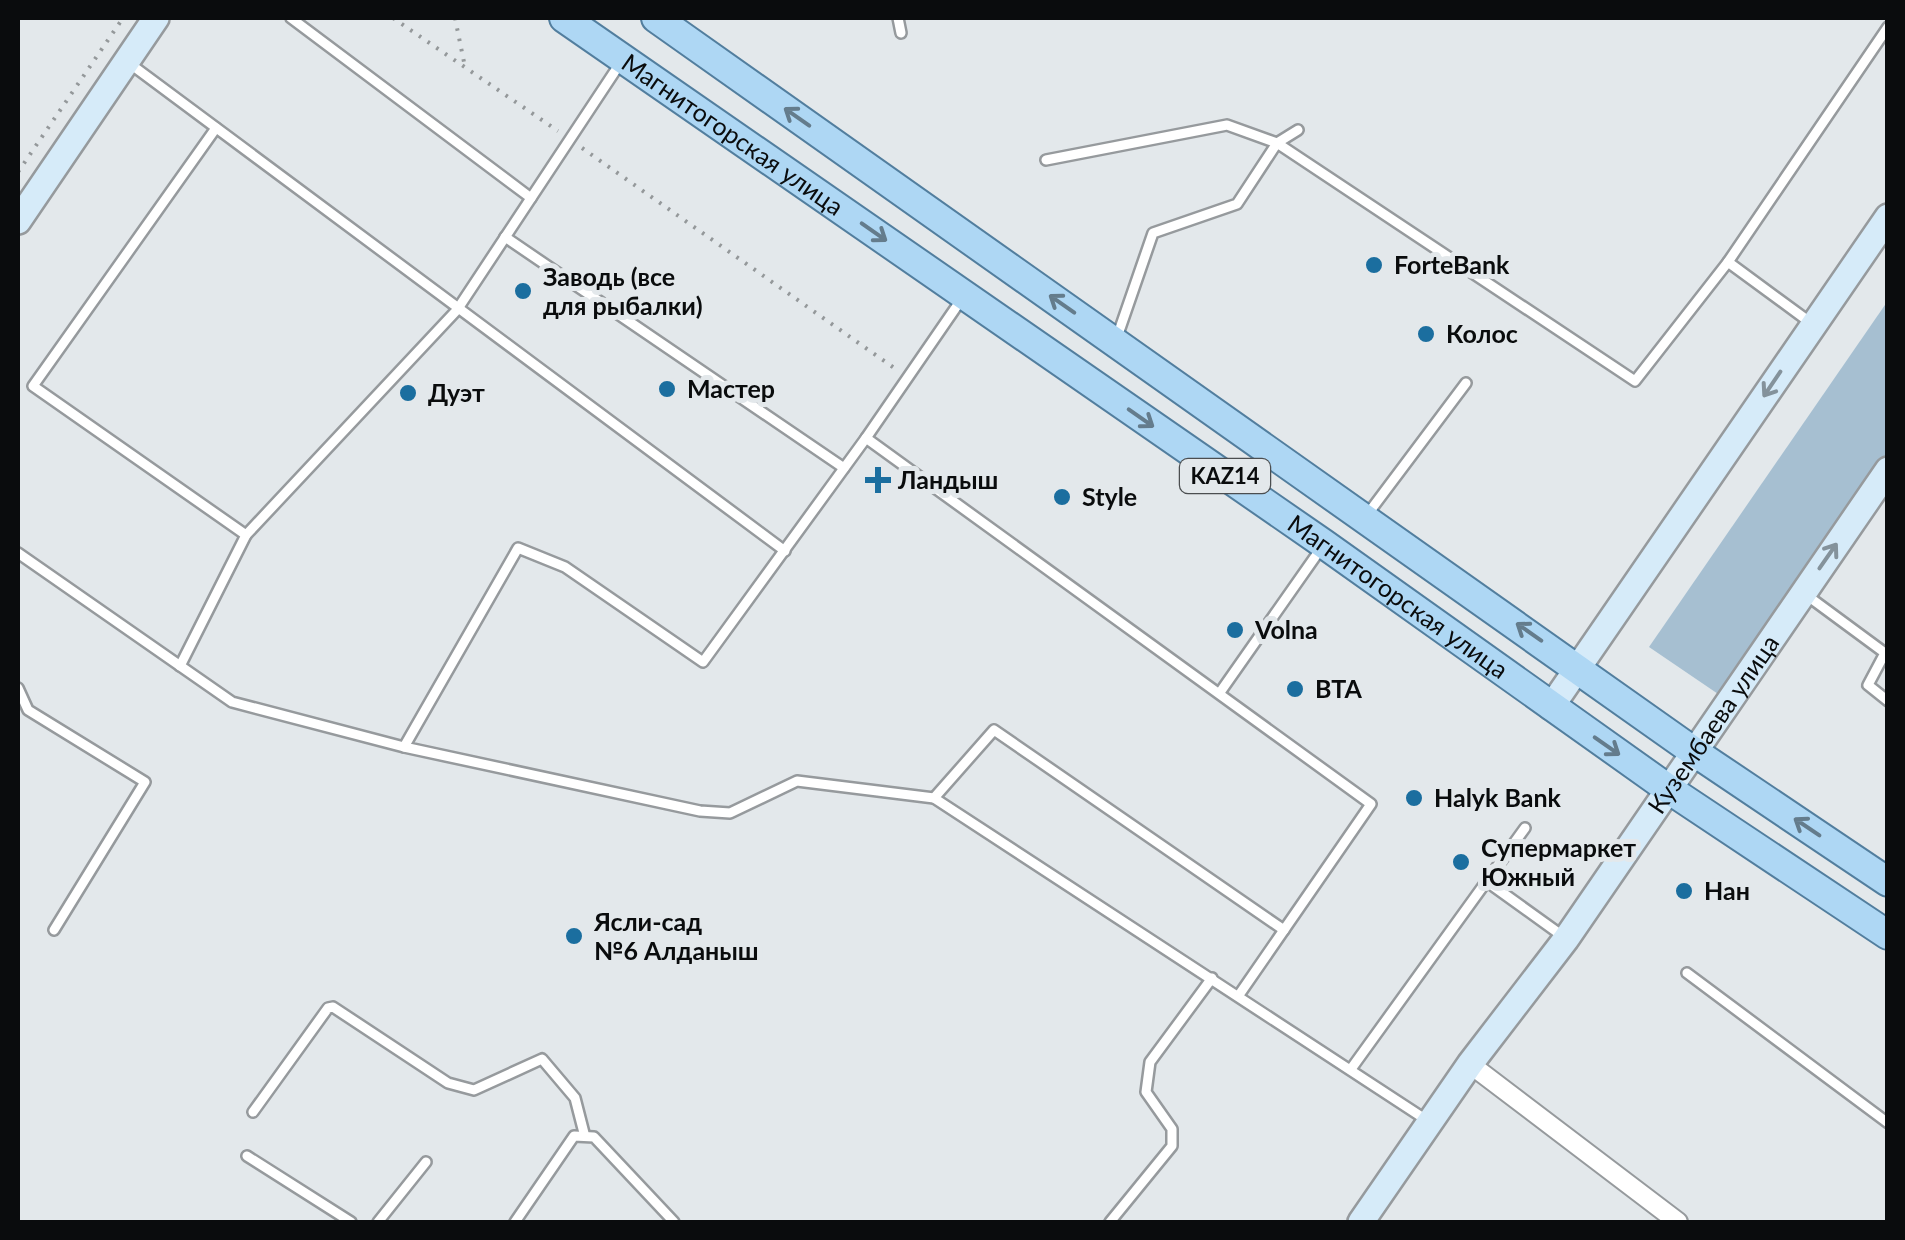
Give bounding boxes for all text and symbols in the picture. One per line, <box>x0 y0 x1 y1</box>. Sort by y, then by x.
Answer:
street label: Магнитогорская улица <box>617 47 850 221</box>
one-way arrow <box>784 107 811 128</box>
one-way arrow <box>860 221 887 242</box>
place label: ForteBank <box>1394 249 1510 279</box>
marker: ForteBank <box>1363 254 1385 276</box>
place label: Заводь (все для рыбалки) <box>543 261 703 320</box>
marker: Заводь (все для рыбалки) <box>512 280 534 302</box>
one-way arrow <box>1049 294 1077 315</box>
place label: Колос <box>1446 318 1518 348</box>
marker: Колос <box>1415 323 1437 345</box>
one-way arrow <box>1762 369 1783 397</box>
place label: Мастер <box>687 373 775 403</box>
place label: Дуэт <box>428 377 485 407</box>
marker: Мастер <box>656 378 678 400</box>
marker: Дуэт <box>397 382 419 404</box>
one-way arrow <box>1127 407 1154 428</box>
road number: KAZ14 <box>1180 459 1270 493</box>
place label: Ландыш <box>897 464 998 494</box>
marker: Ландыш <box>867 469 889 491</box>
place label: Style <box>1082 481 1137 511</box>
marker: Style <box>1051 486 1073 508</box>
street label: Магнитогорская улица <box>1283 508 1514 684</box>
one-way arrow <box>1817 542 1838 570</box>
place label: Volna <box>1254 614 1318 644</box>
marker: Volna <box>1224 619 1246 641</box>
one-way arrow <box>1515 622 1543 643</box>
street label: Кузембаева улица <box>1641 629 1784 819</box>
place label: BTA <box>1315 673 1363 703</box>
marker: BTA <box>1284 678 1306 700</box>
one-way arrow <box>1593 735 1620 756</box>
place label: Halyk Bank <box>1434 782 1562 812</box>
marker: Halyk Bank <box>1403 787 1425 809</box>
one-way arrow <box>1793 817 1821 838</box>
place label: Супермаркет Южный <box>1481 832 1636 891</box>
marker: Супермаркет Южный <box>1450 851 1472 873</box>
place label: Нан <box>1704 875 1750 905</box>
marker: Нан <box>1673 880 1695 902</box>
place label: Ясли-сад №6 Алданыш <box>593 906 759 965</box>
marker: Ясли-сад №6 Алданыш <box>563 925 585 947</box>

